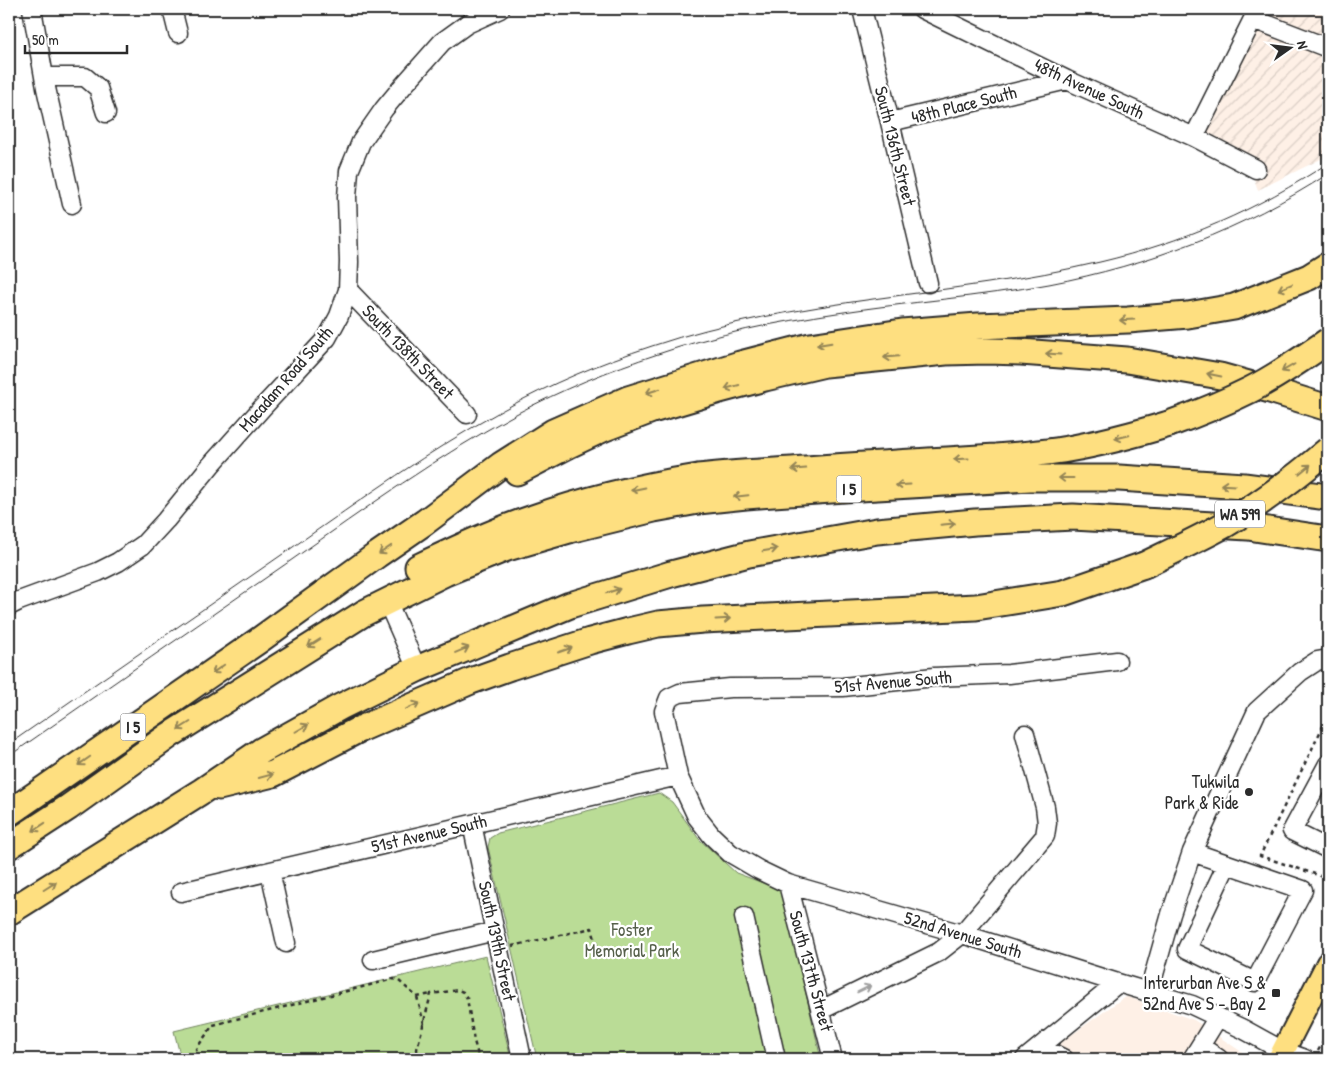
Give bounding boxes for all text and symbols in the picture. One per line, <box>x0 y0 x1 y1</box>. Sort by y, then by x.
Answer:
scale bar <box>25 22 128 54</box>
north arrow <box>1264 22 1314 72</box>
text: 50 m <box>32 29 59 50</box>
text: N <box>1293 39 1313 51</box>
street label: 48th Avenue South <box>1030 52 1149 125</box>
street label: 48th Place South <box>909 79 1020 130</box>
street label: South 136th Street <box>869 84 923 209</box>
one-way arrow <box>1278 283 1293 293</box>
street label: South 138th Street <box>357 299 461 405</box>
one-way arrow <box>1119 315 1135 324</box>
street label: Macadam Road South <box>233 320 339 437</box>
one-way arrow <box>816 339 832 349</box>
one-way arrow <box>1045 349 1061 358</box>
one-way arrow <box>883 352 899 361</box>
one-way arrow <box>1281 363 1295 373</box>
one-way arrow <box>1206 370 1222 380</box>
one-way arrow <box>724 383 740 392</box>
one-way arrow <box>645 386 661 396</box>
one-way arrow <box>1115 433 1131 442</box>
one-way arrow <box>954 454 970 463</box>
one-way arrow <box>1299 463 1312 474</box>
one-way arrow <box>792 464 808 474</box>
one-way arrow <box>1058 473 1074 483</box>
road number: I 5 <box>836 476 862 502</box>
one-way arrow <box>1220 480 1236 489</box>
one-way arrow <box>896 481 912 490</box>
one-way arrow <box>631 484 647 494</box>
one-way arrow <box>733 491 749 501</box>
road number: WA 599 <box>1215 500 1265 528</box>
one-way arrow <box>940 519 956 529</box>
one-way arrow <box>762 544 778 554</box>
one-way arrow <box>378 545 392 555</box>
one-way arrow <box>605 586 621 596</box>
one-way arrow <box>715 614 731 624</box>
one-way arrow <box>308 638 322 648</box>
one-way arrow <box>454 645 469 655</box>
one-way arrow <box>556 645 572 654</box>
one-way arrow <box>211 664 225 674</box>
street label: 51st Avenue South <box>833 664 953 699</box>
one-way arrow <box>405 701 420 711</box>
road number: I 5 <box>120 714 146 740</box>
one-way arrow <box>178 721 192 731</box>
one-way arrow <box>294 722 308 732</box>
one-way arrow <box>77 756 91 766</box>
place label: Tukwila Park & Ride <box>1165 769 1239 815</box>
one-way arrow <box>257 770 273 780</box>
marker: Tukwila Park & Ride <box>1243 786 1255 798</box>
street label: 51st Avenue South <box>369 808 489 859</box>
one-way arrow <box>32 822 46 832</box>
street label: South 139th Street <box>473 879 523 1004</box>
one-way arrow <box>43 880 57 890</box>
street label: 52nd Avenue South <box>901 905 1025 964</box>
street label: South 137th Street <box>783 908 840 1035</box>
park label: Foster Memorial Park <box>585 917 680 963</box>
place label: Interurban Ave S & 52nd Ave S - Bay 2 <box>1143 970 1267 1016</box>
one-way arrow <box>857 984 872 994</box>
marker: Interurban Ave S & 52nd Ave S - Bay 2 <box>1270 987 1282 999</box>

